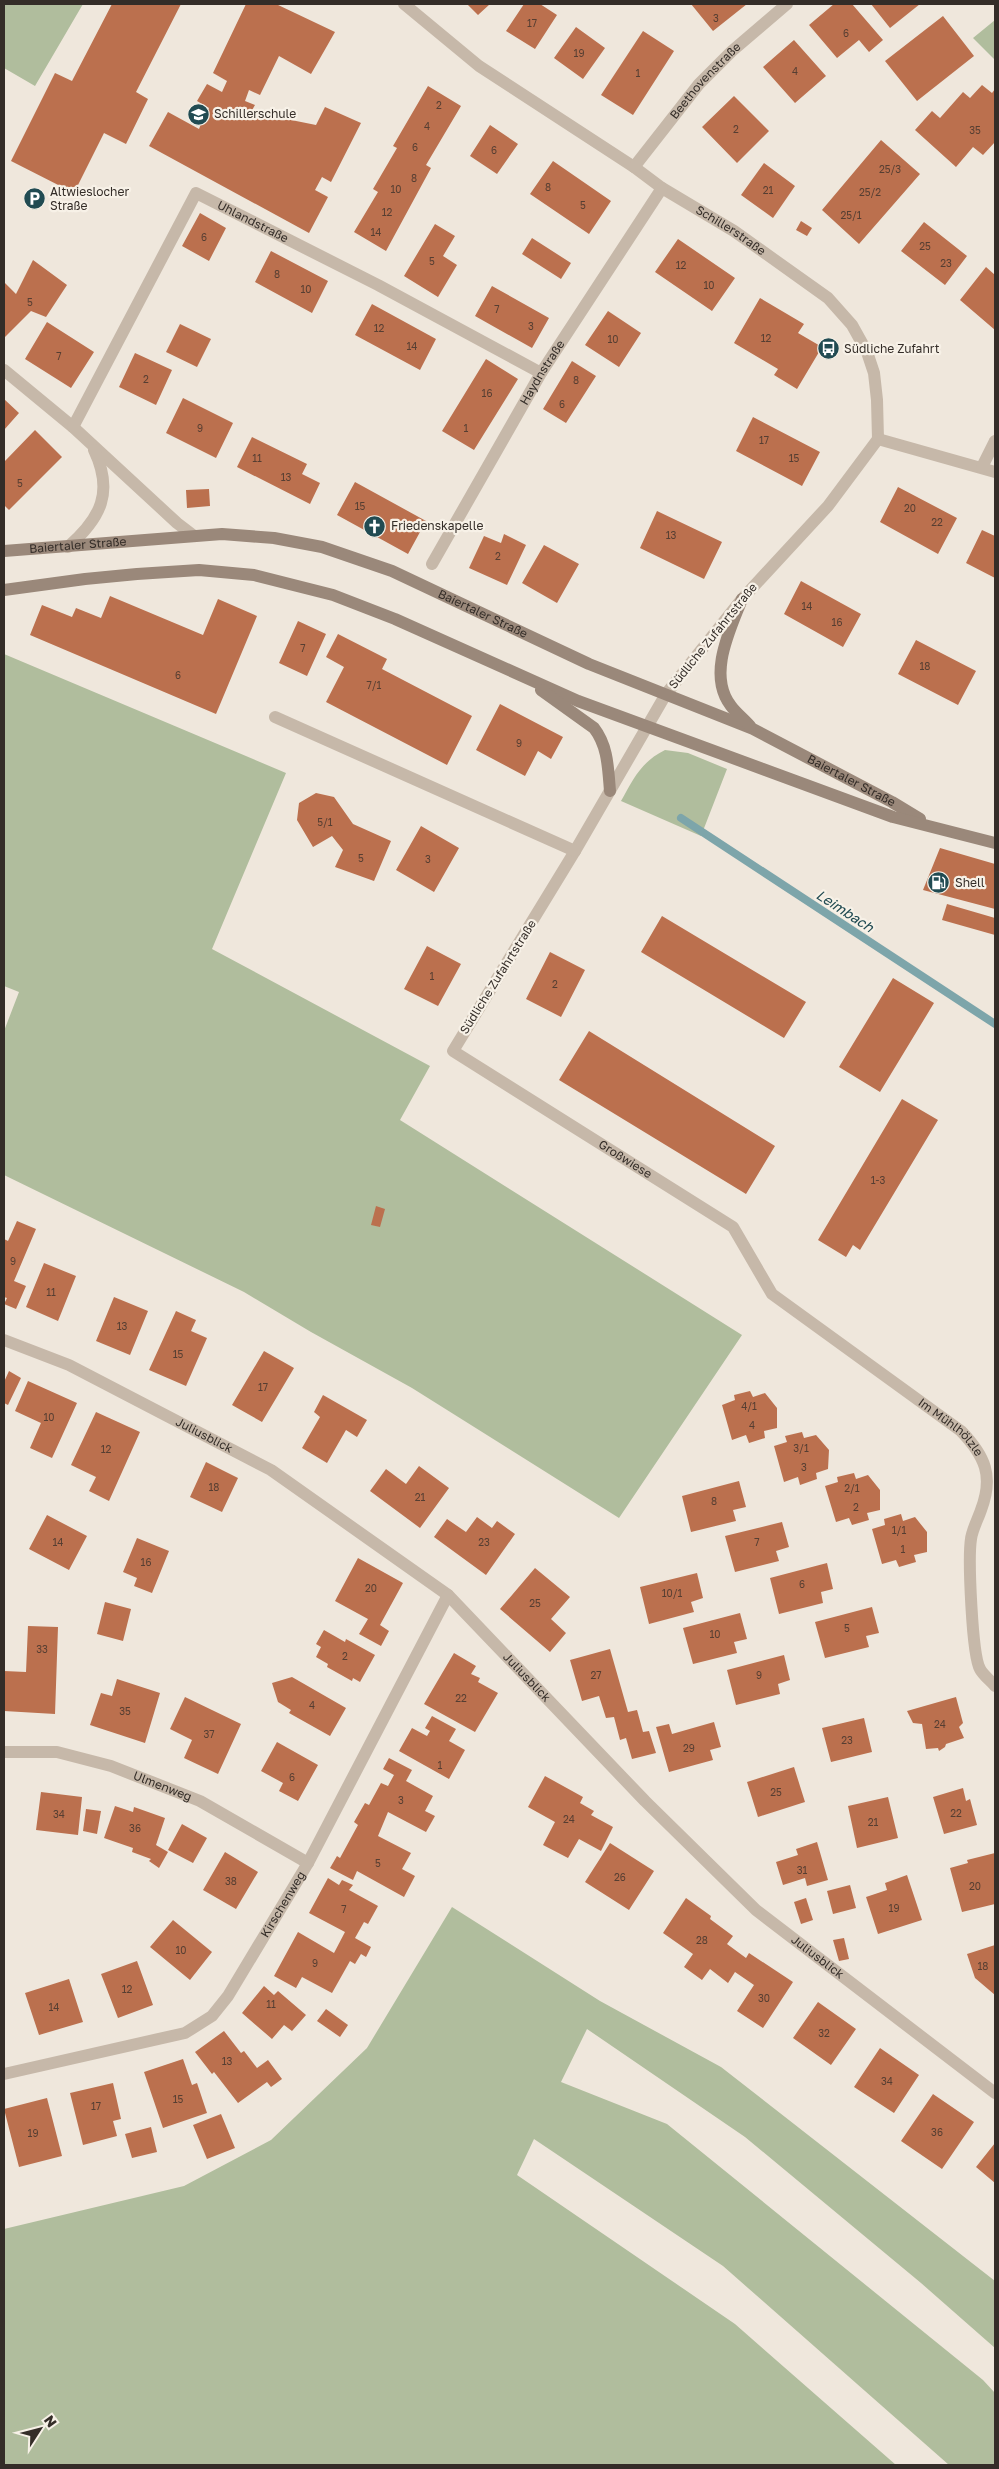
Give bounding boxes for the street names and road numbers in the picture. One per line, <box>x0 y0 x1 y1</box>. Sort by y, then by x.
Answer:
street label: Beethovenstraße <box>666 39 744 122</box>
street label: Uhlandstraße <box>215 197 291 246</box>
street label: Schillerstraße <box>693 202 769 258</box>
street label: Haydnstraße <box>516 337 568 407</box>
street label: Baiertaler Straße <box>29 533 127 556</box>
street label: Südliche Zufahrtstraße <box>665 580 760 692</box>
street label: Baiertaler Straße <box>436 586 530 641</box>
street label: Baiertaler Straße <box>805 751 898 810</box>
street label: Südliche Zufahrtstraße <box>456 917 539 1037</box>
street label: Großwiese <box>596 1136 655 1181</box>
street label: Im Mühlhölzle <box>915 1394 987 1459</box>
street label: Juliusblick <box>173 1414 236 1456</box>
street label: Juliusblick <box>500 1649 554 1705</box>
street label: Ulmenweg <box>131 1768 194 1804</box>
street label: Kirschenweg <box>257 1868 308 1940</box>
street label: Juliusblick <box>788 1932 847 1982</box>

